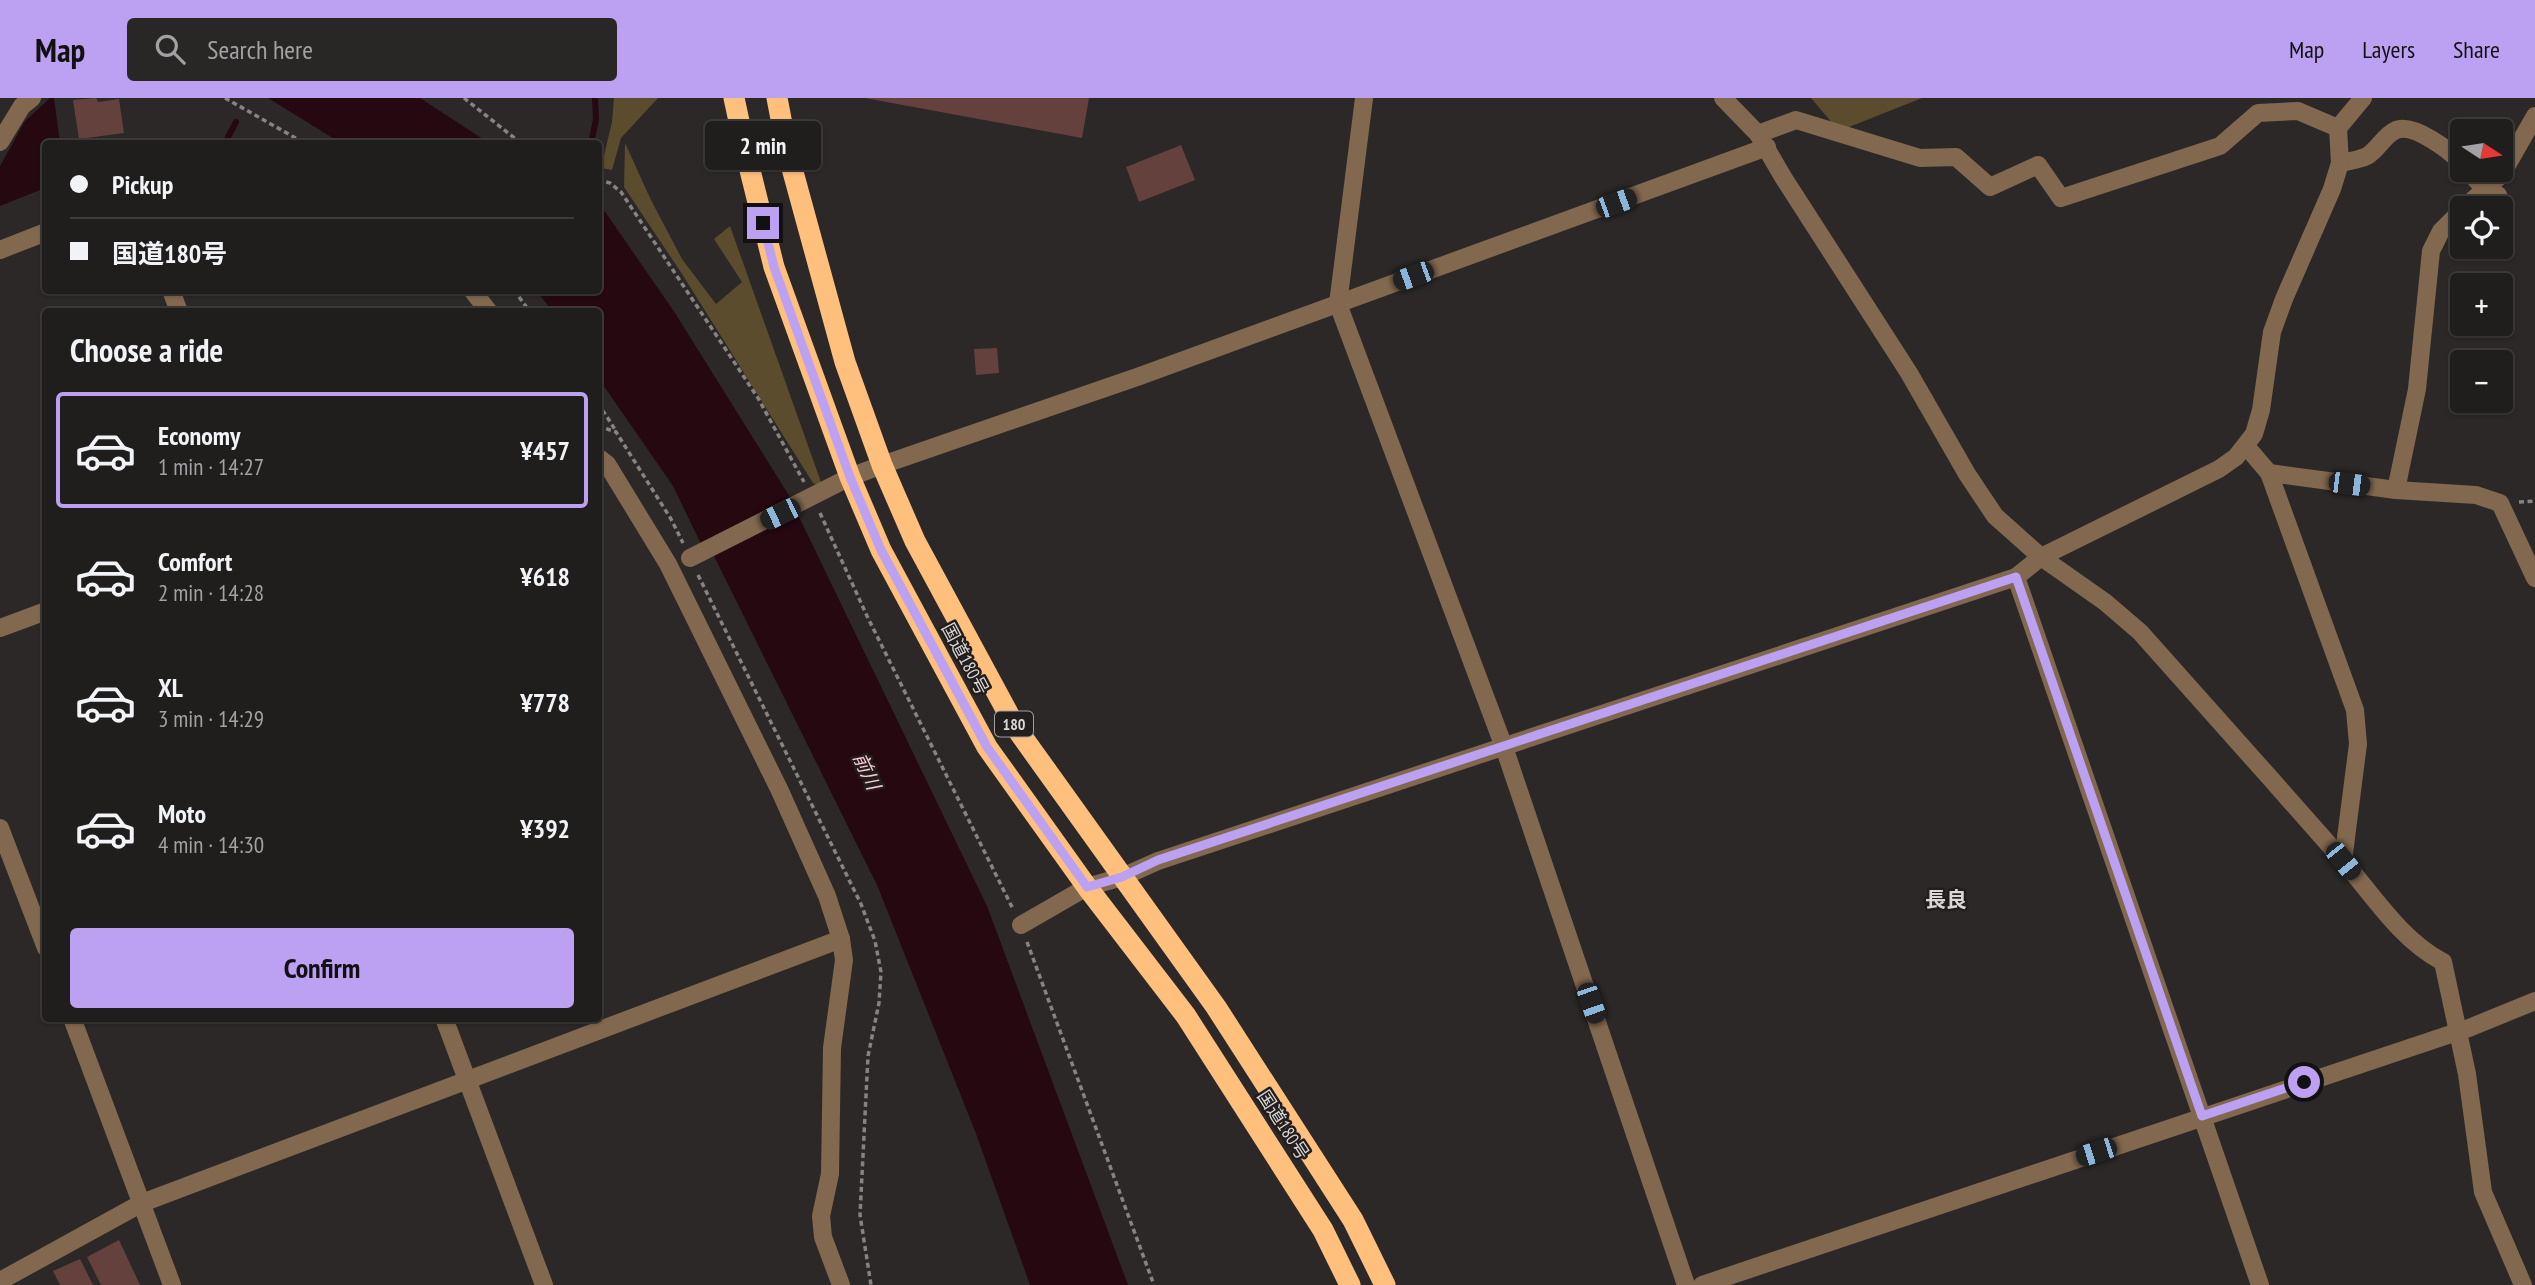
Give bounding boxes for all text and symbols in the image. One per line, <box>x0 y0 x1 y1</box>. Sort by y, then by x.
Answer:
search box <box>127 18 617 81</box>
text: Map <box>35 28 85 71</box>
icon: search <box>151 30 189 68</box>
text: Search here <box>207 33 313 66</box>
text: Map <box>2289 34 2324 65</box>
text: Layers <box>2362 34 2415 65</box>
text: Share <box>2453 34 2500 65</box>
north arrow <box>2450 119 2513 182</box>
map controls <box>2450 119 2513 413</box>
callout: 2 min <box>705 122 821 170</box>
text: 2 min <box>740 131 786 160</box>
text: Pickup <box>112 168 173 201</box>
car <box>1593 186 1640 220</box>
button: locate <box>2450 196 2513 259</box>
route end <box>747 207 779 239</box>
text: 国道180号 <box>112 237 227 270</box>
car <box>1390 259 1437 293</box>
button: + <box>2450 273 2513 336</box>
text: Choose a ride <box>70 329 223 371</box>
button: − <box>2450 350 2513 413</box>
icon: car <box>74 419 137 482</box>
text: Economy <box>158 419 240 452</box>
text: ¥457 <box>520 434 570 467</box>
text: 1 min · 14:27 <box>158 452 264 481</box>
car <box>2327 471 2372 497</box>
car <box>757 495 804 533</box>
icon: car <box>74 545 137 608</box>
text: Comfort <box>158 545 232 578</box>
text: ¥618 <box>520 560 570 593</box>
text: 2 min · 14:28 <box>158 578 264 607</box>
street label: 国道180号 <box>937 619 994 699</box>
icon: car <box>74 671 137 734</box>
text: XL <box>158 671 183 704</box>
text: ¥778 <box>520 686 570 719</box>
text: 3 min · 14:29 <box>158 704 264 733</box>
road number: 180 <box>995 712 1033 736</box>
water label: 前川 <box>848 749 887 795</box>
icon: car <box>74 797 137 860</box>
text: Moto <box>158 797 206 830</box>
text: ¥392 <box>520 812 570 845</box>
text: 4 min · 14:30 <box>158 830 264 859</box>
car <box>2322 838 2365 884</box>
district label: 長良 <box>1925 886 1967 913</box>
button: Confirm <box>70 928 574 1008</box>
car <box>1575 980 1608 1026</box>
route start <box>2288 1066 2320 1098</box>
street label: 国道180号 <box>1252 1086 1314 1164</box>
car <box>2073 1136 2120 1168</box>

